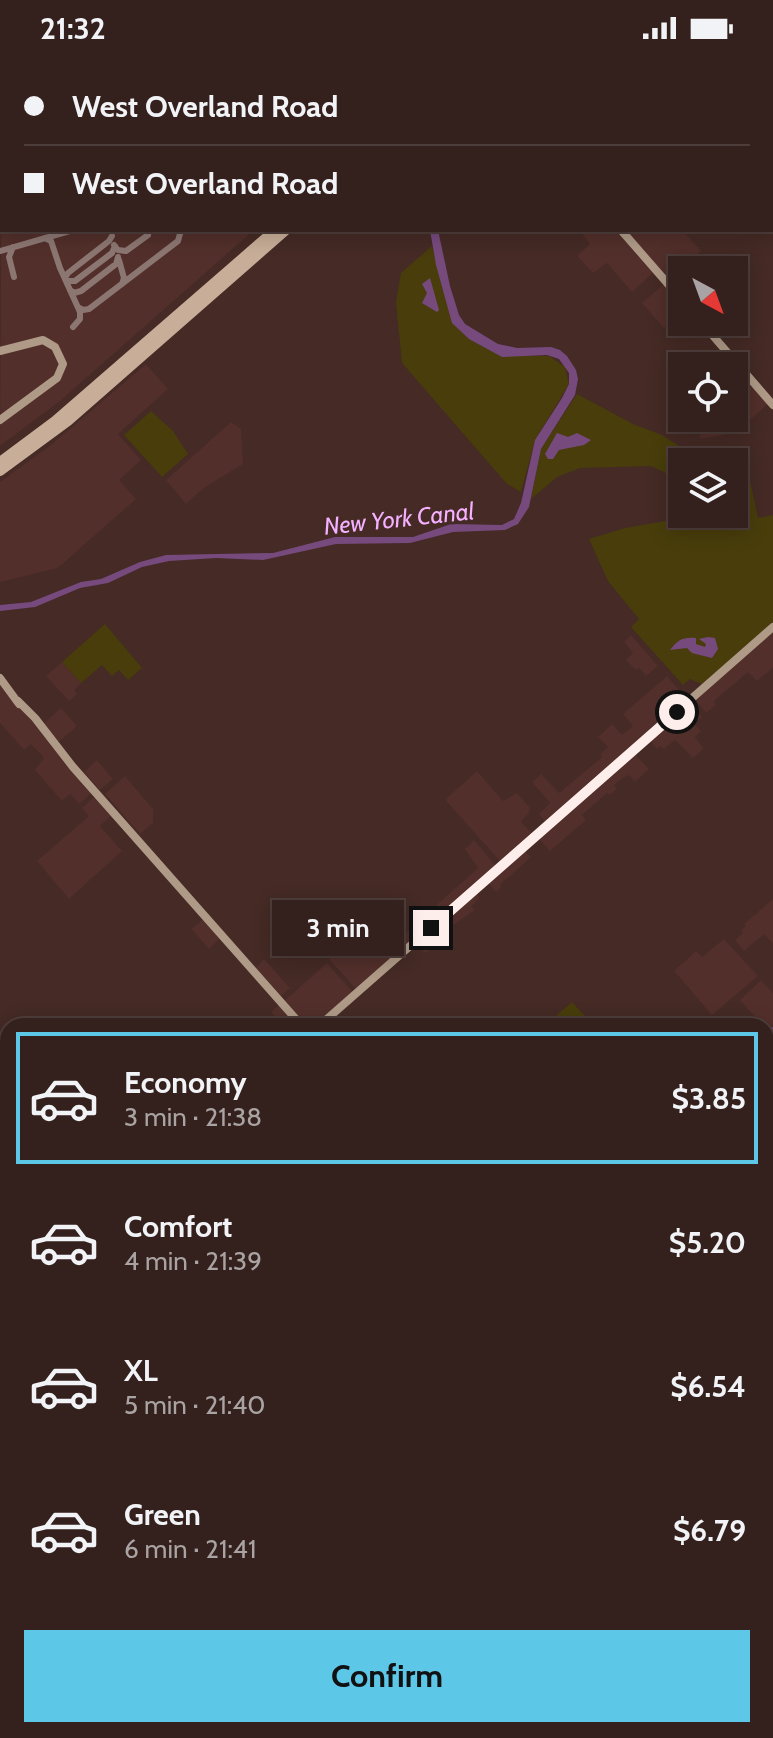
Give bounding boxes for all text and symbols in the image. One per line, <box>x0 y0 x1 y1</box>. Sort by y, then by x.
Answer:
text: 21:32 <box>40 10 106 47</box>
text: West Overland Road <box>72 88 338 125</box>
text: West Overland Road <box>72 165 338 202</box>
north arrow <box>668 256 748 336</box>
map controls <box>668 256 748 528</box>
button: locate <box>668 352 748 432</box>
button: layers <box>668 448 748 528</box>
water label: New York Canal <box>322 496 476 541</box>
route start <box>659 694 695 730</box>
callout: 3 min <box>271 900 403 956</box>
route end <box>413 910 449 946</box>
text: 3 min <box>306 912 370 944</box>
icon: car <box>28 1062 100 1134</box>
text: Economy <box>124 1064 247 1101</box>
text: $3.85 <box>672 1080 746 1117</box>
text: 3 min · 21:38 <box>124 1101 262 1133</box>
icon: car <box>28 1206 100 1278</box>
text: Comfort <box>124 1208 232 1245</box>
text: $5.20 <box>669 1224 746 1261</box>
text: 4 min · 21:39 <box>124 1245 262 1277</box>
icon: car <box>28 1350 100 1422</box>
text: XL <box>124 1352 158 1389</box>
text: $6.54 <box>670 1368 746 1405</box>
text: 5 min · 21:40 <box>124 1389 265 1421</box>
icon: car <box>28 1494 100 1566</box>
text: Green <box>124 1496 201 1533</box>
text: $6.79 <box>673 1512 746 1549</box>
text: 6 min · 21:41 <box>124 1533 256 1565</box>
button: Confirm <box>24 1630 750 1722</box>

